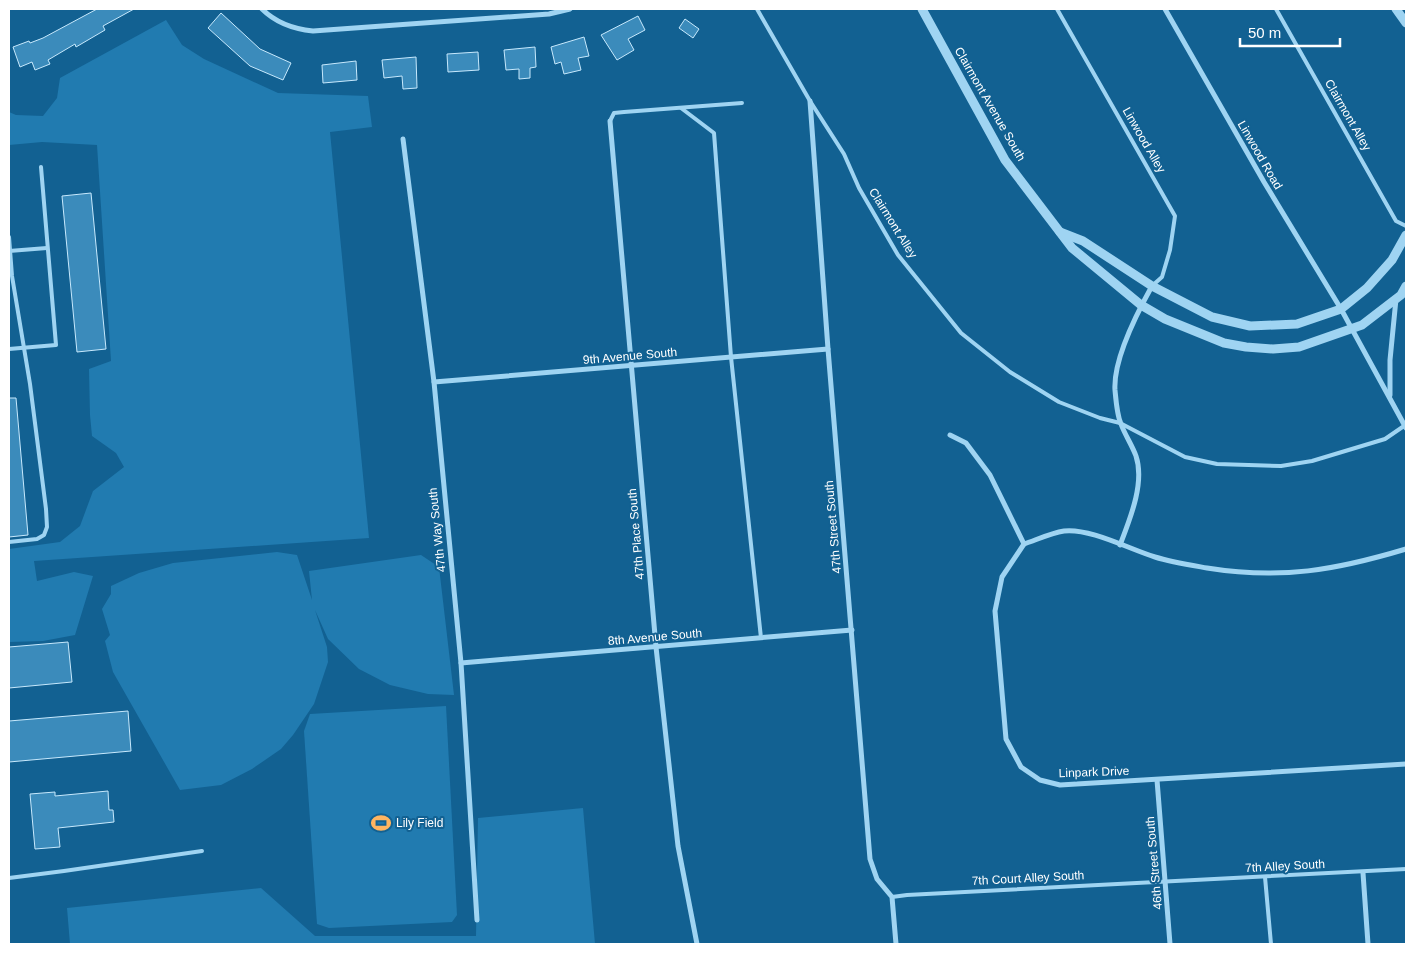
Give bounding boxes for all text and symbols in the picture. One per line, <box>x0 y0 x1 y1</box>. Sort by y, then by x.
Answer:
scale bar <box>1240 15 1340 47</box>
text: 50 m <box>1248 24 1281 41</box>
street label: Clairmont Avenue South <box>952 45 1028 163</box>
street label: Clairmont Alley <box>1322 77 1374 153</box>
street label: Linwood Alley <box>1120 105 1168 175</box>
street label: Linwood Road <box>1235 118 1285 192</box>
street label: Clairmont Alley <box>866 185 920 261</box>
street label: 9th Avenue South <box>582 345 678 367</box>
street label: 47th Street South <box>822 480 844 574</box>
street label: 47th Way South <box>426 487 448 573</box>
street label: 47th Place South <box>625 488 647 580</box>
street label: 8th Avenue South <box>607 626 703 648</box>
street label: Linpark Drive <box>1058 764 1130 780</box>
sports icon: Lily Field <box>370 812 392 834</box>
place label: Lily Field <box>396 816 443 830</box>
street label: 46th Street South <box>1143 816 1165 910</box>
street label: 7th Alley South <box>1245 857 1325 875</box>
street label: 7th Court Alley South <box>971 868 1085 888</box>

